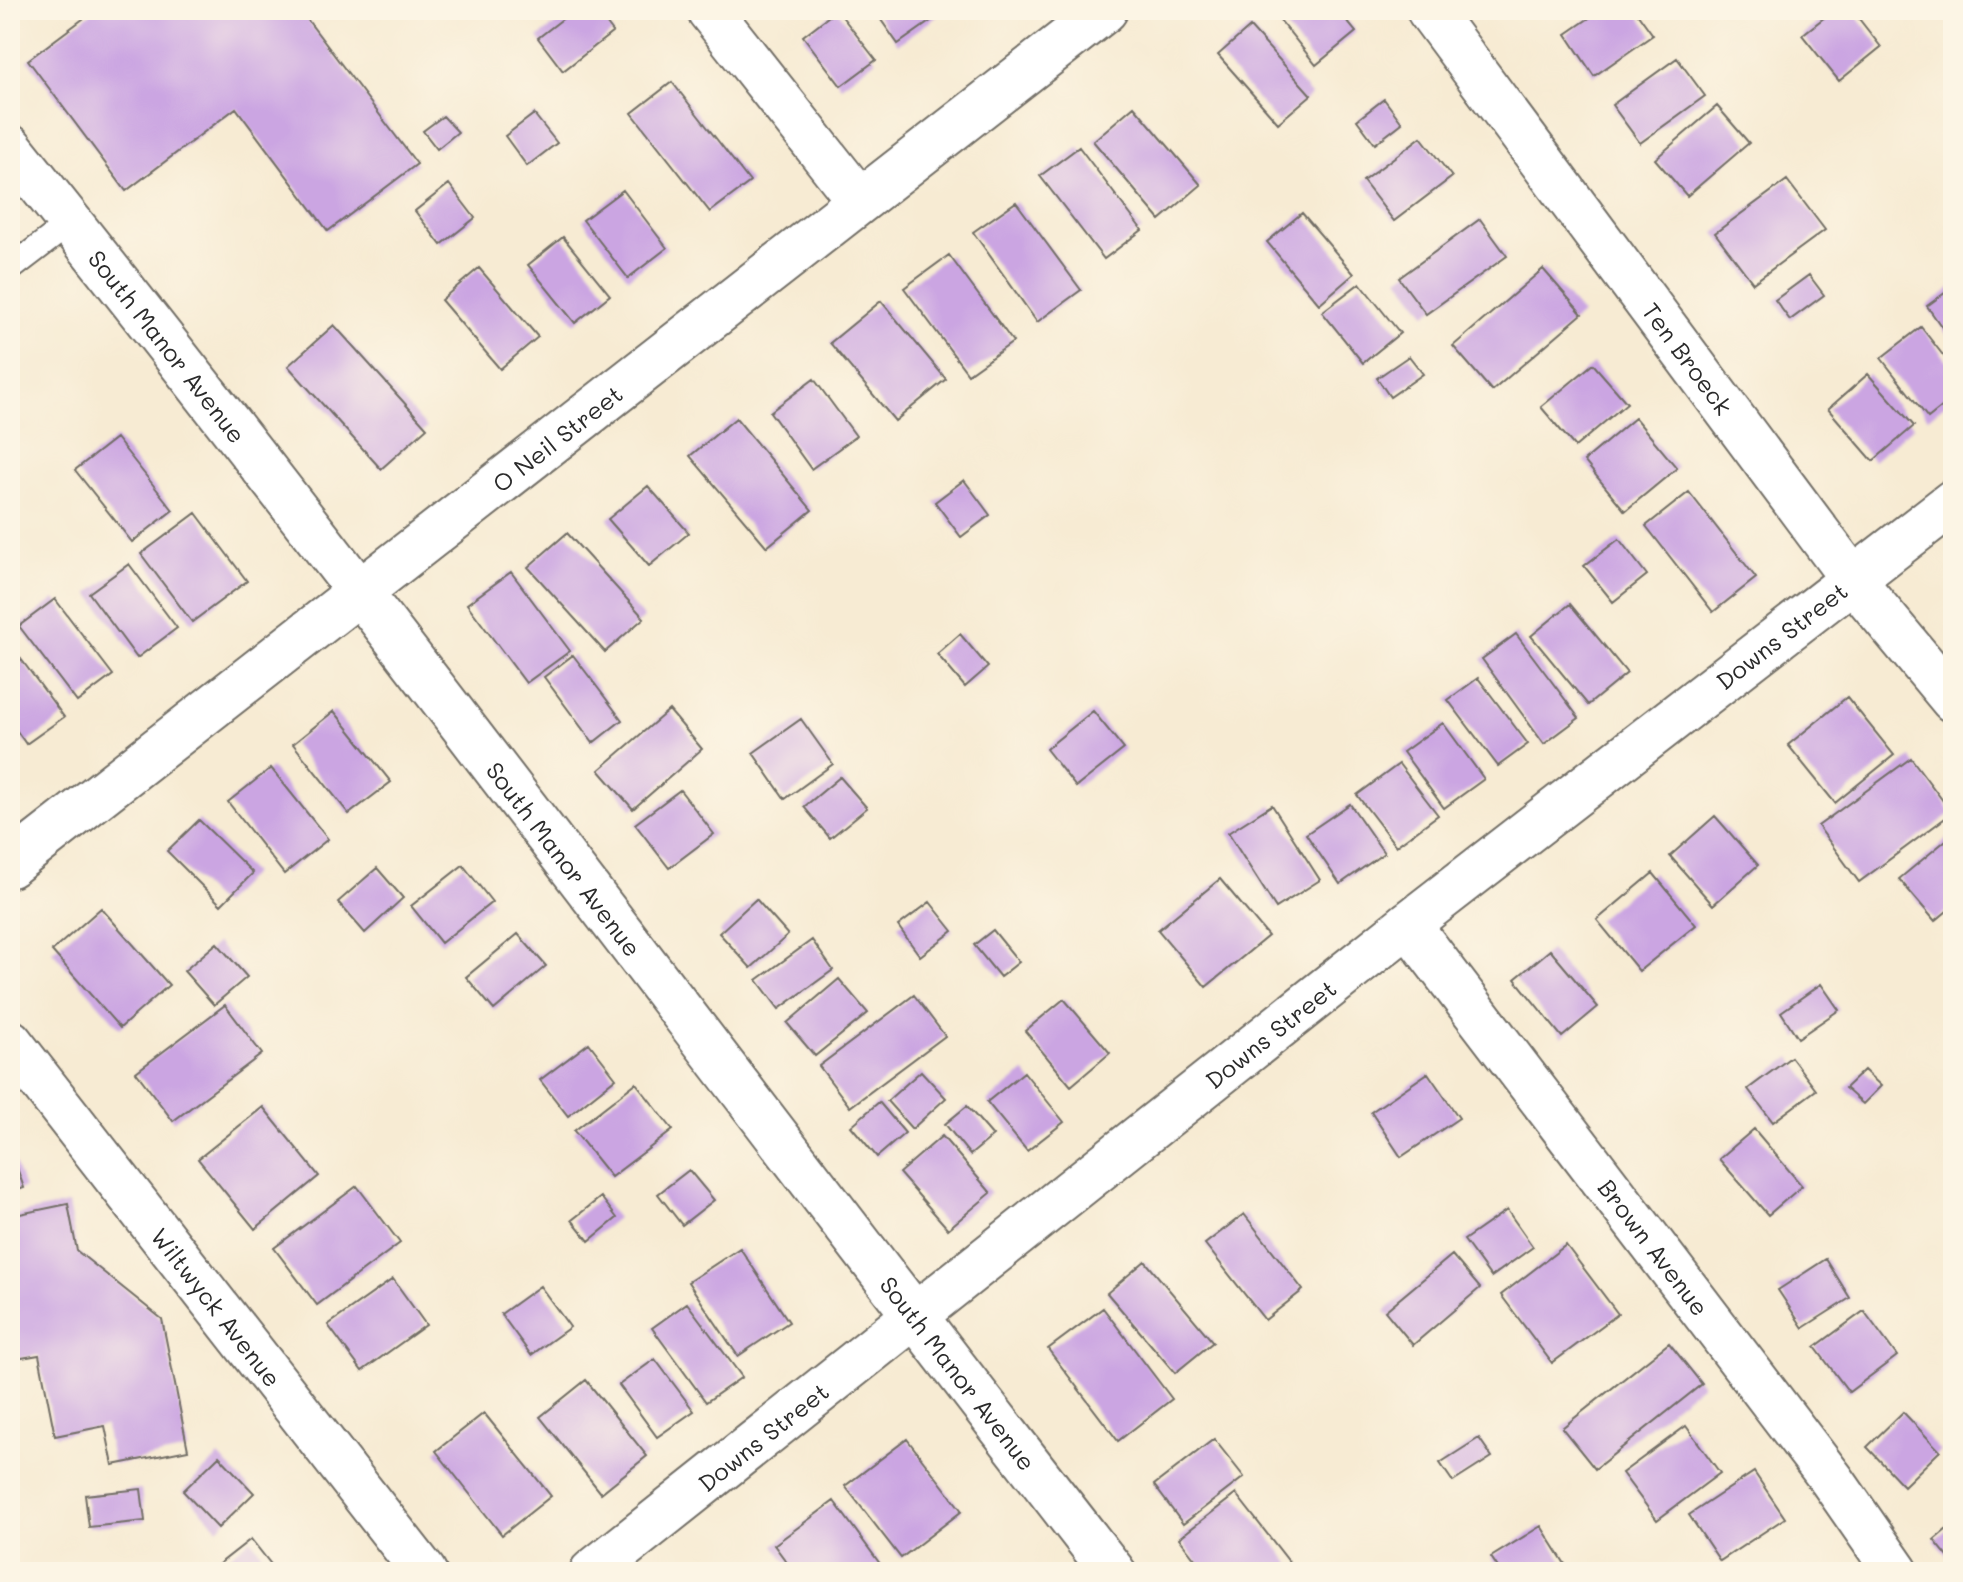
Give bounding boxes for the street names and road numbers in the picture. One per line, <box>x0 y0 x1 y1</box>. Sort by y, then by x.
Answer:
street label: South Manor Avenue <box>82 243 253 449</box>
street label: Ten Broeck <box>1636 296 1740 420</box>
street label: O Neil Street <box>486 377 628 498</box>
street label: Downs Street <box>1709 574 1853 696</box>
street label: South Manor Avenue <box>480 755 649 962</box>
street label: Downs Street <box>1198 972 1342 1095</box>
street label: Brown Avenue <box>1592 1172 1716 1321</box>
street label: Wiltwyck Avenue <box>145 1221 289 1393</box>
street label: South Manor Avenue <box>874 1269 1043 1476</box>
street label: Downs Street <box>691 1375 834 1498</box>

